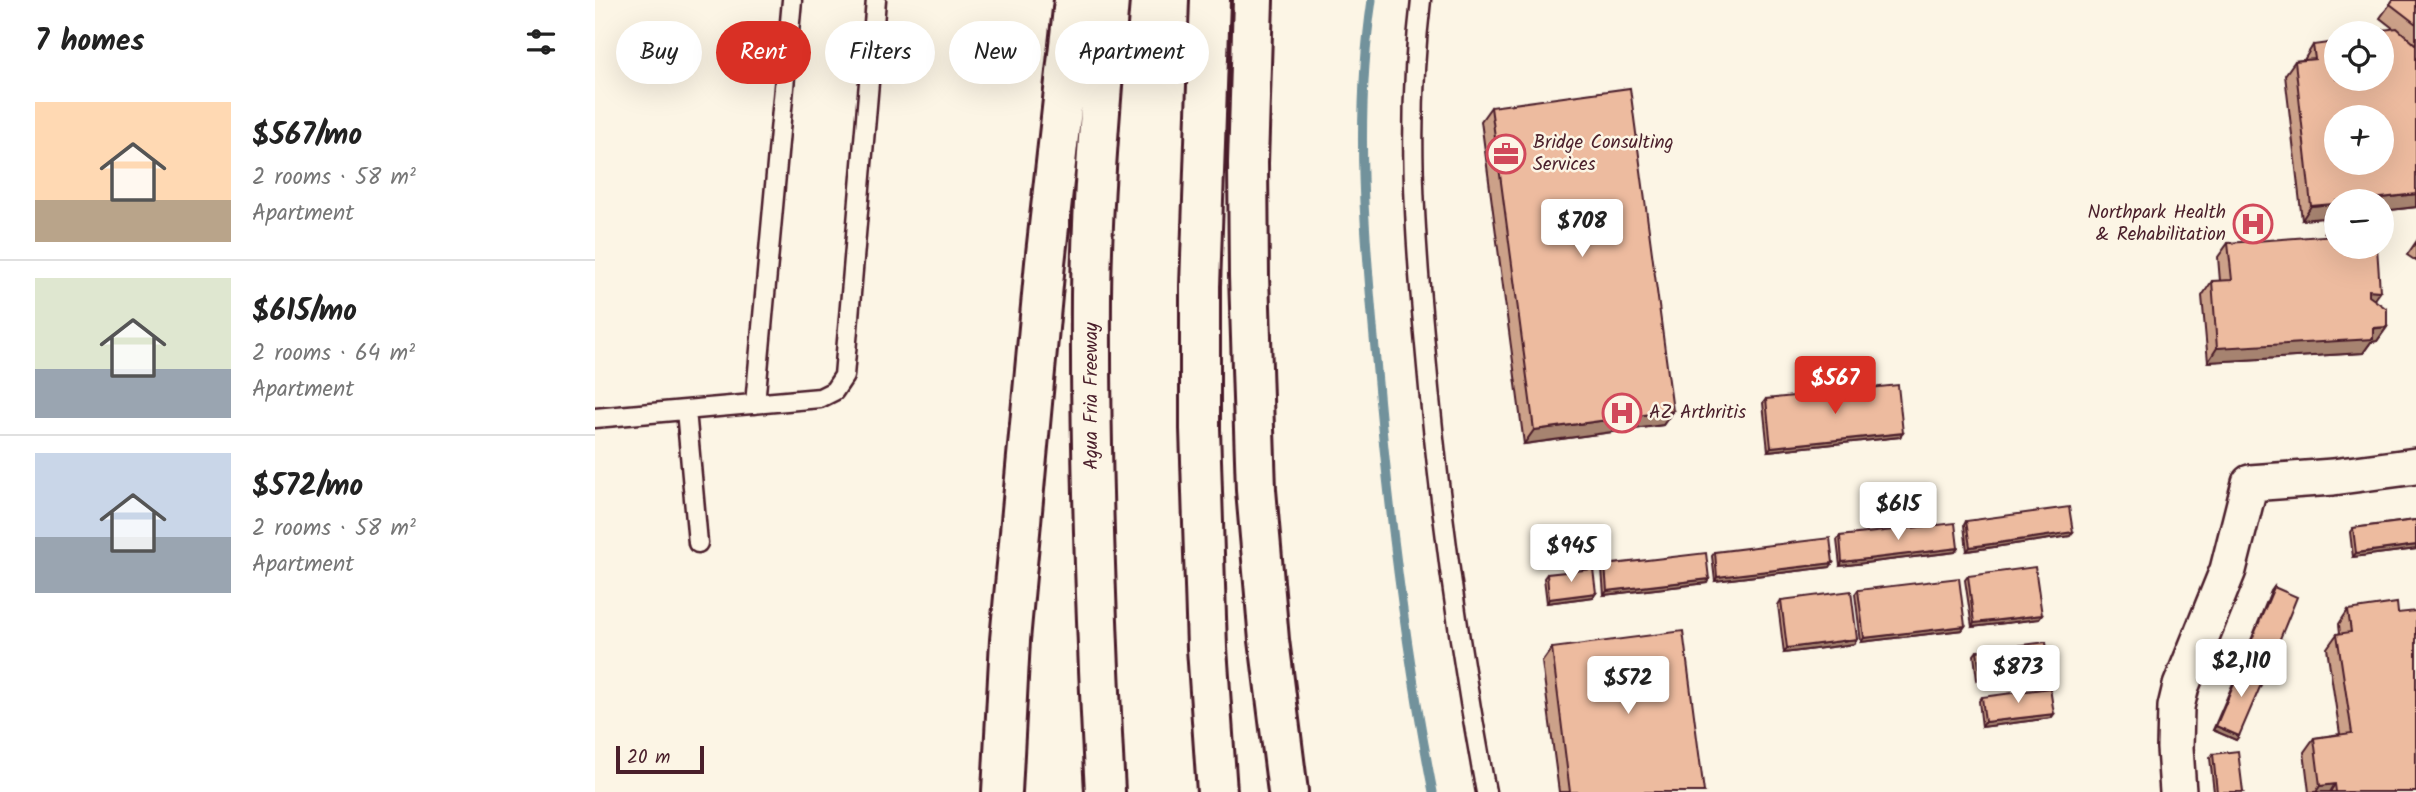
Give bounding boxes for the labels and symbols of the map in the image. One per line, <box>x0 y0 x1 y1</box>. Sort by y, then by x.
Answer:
place label: Bridge Consulting Services <box>1533 128 1674 180</box>
office icon: Bridge Consulting Services <box>1485 133 1527 175</box>
place label: Northpark Health & Rehabilitation <box>2088 198 2226 250</box>
pin: $708 <box>1541 200 1623 259</box>
hospital icon: Northpark Health & Rehabilitation <box>2232 203 2274 245</box>
street label: Agua Fria Freeway <box>1077 321 1107 470</box>
pin: $567 <box>1794 356 1876 416</box>
hospital icon: AZ Arthritis <box>1601 392 1643 434</box>
place label: AZ Arthritis <box>1649 398 1746 428</box>
pin: $615 <box>1857 482 1939 542</box>
pin: $945 <box>1530 524 1612 584</box>
pin: $2,110 <box>2184 640 2298 699</box>
pin: $873 <box>1977 646 2059 705</box>
pin: $572 <box>1587 656 1669 716</box>
scale bar <box>616 743 703 775</box>

